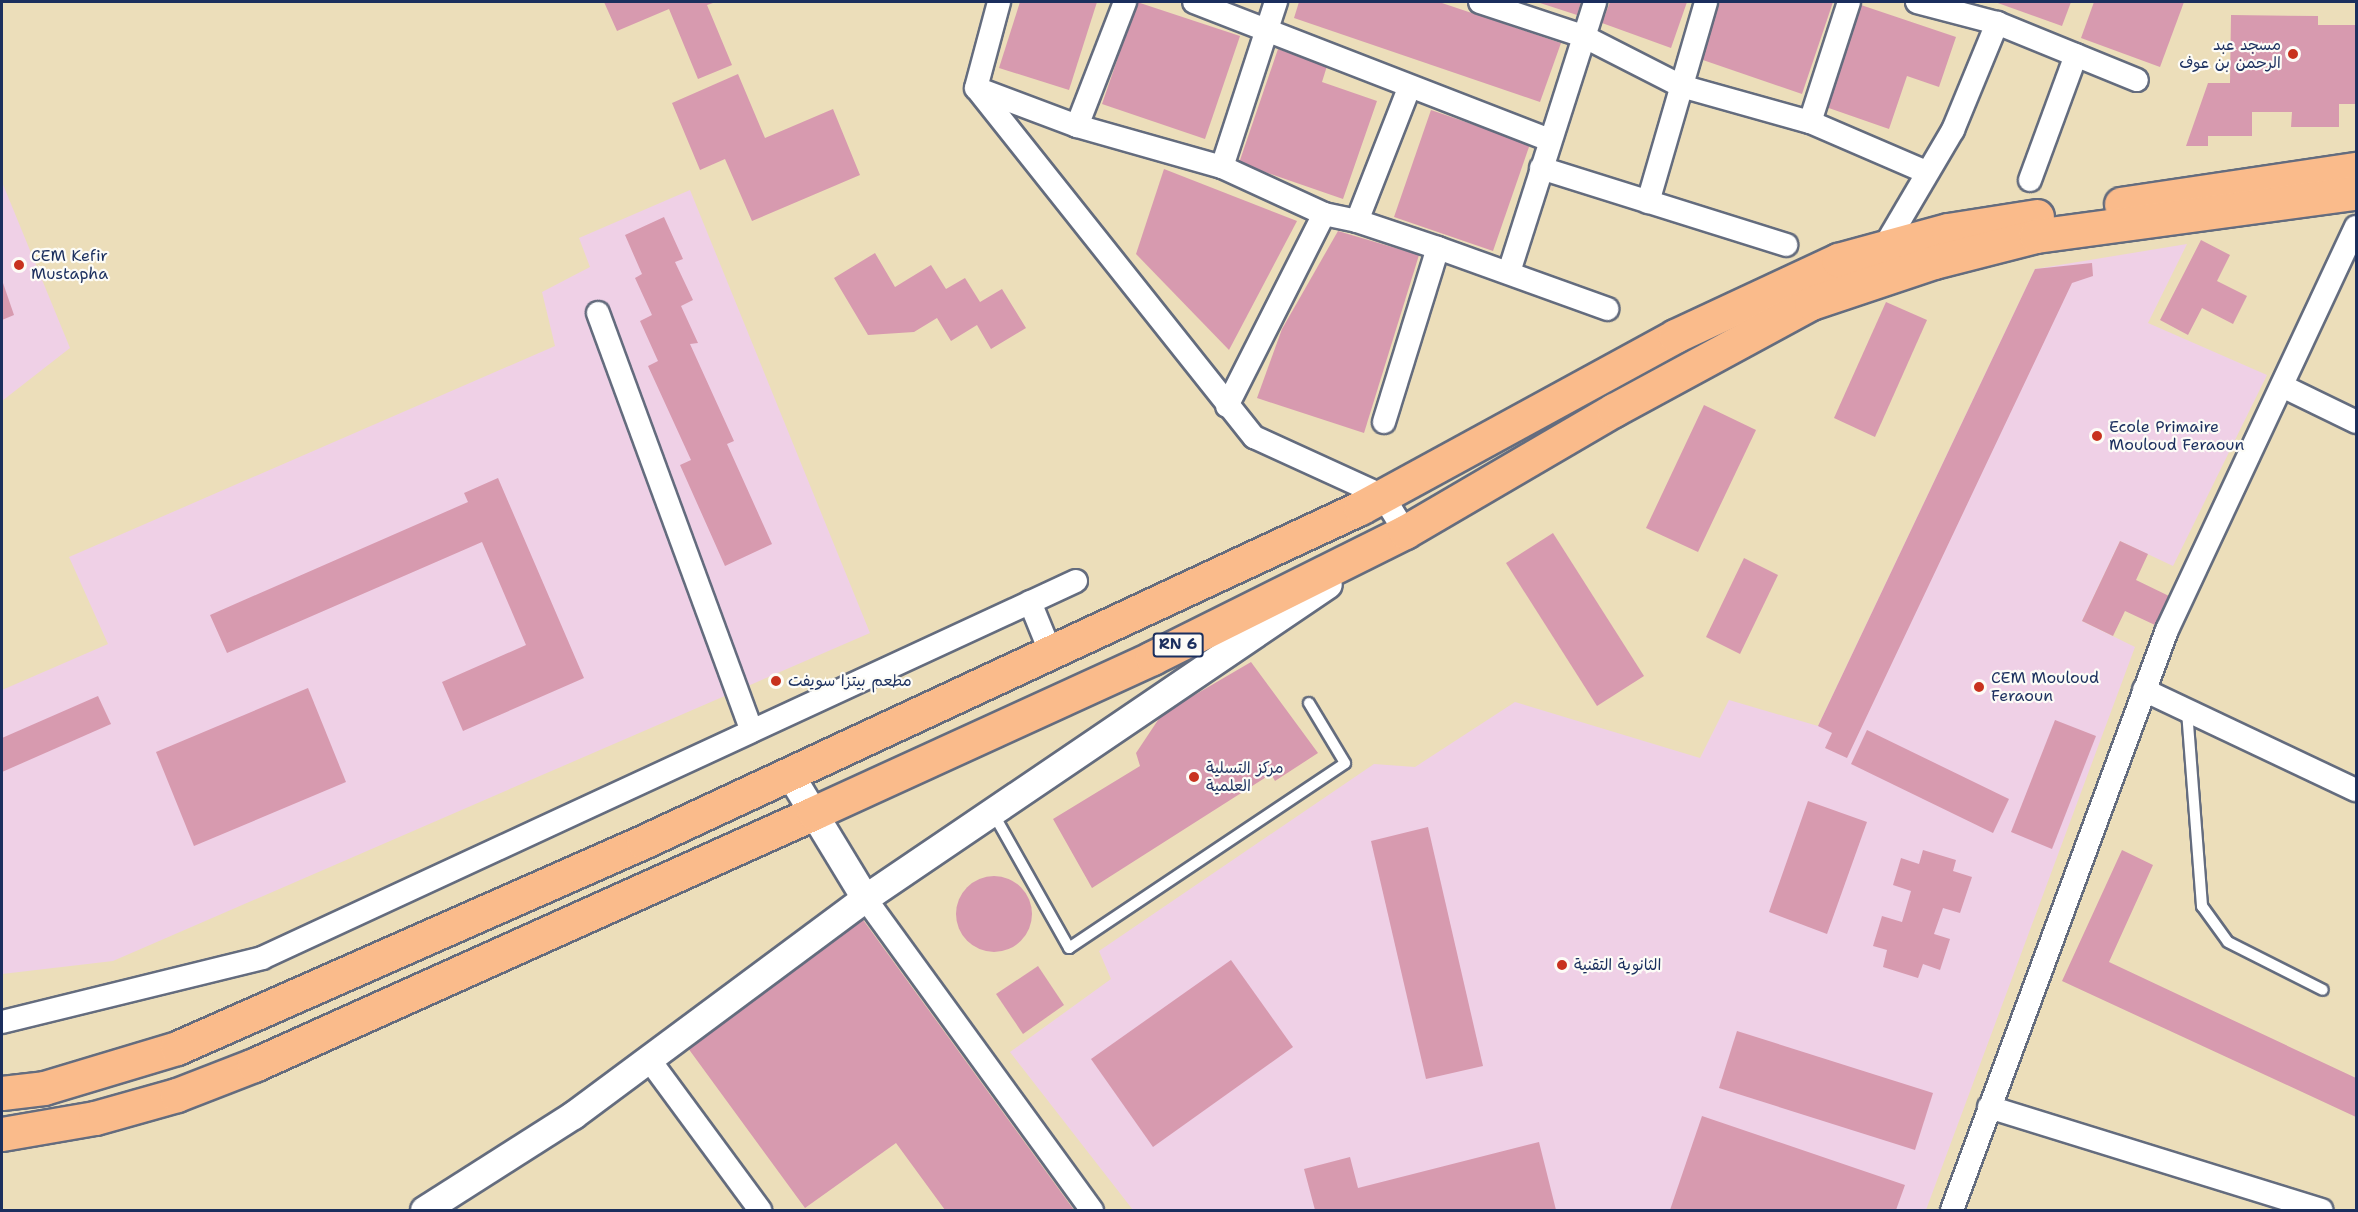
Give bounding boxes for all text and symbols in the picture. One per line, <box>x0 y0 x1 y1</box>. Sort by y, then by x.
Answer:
place label: مسجد عبد الرحمن بن عوف <box>2179 35 2281 73</box>
marker: مسجد عبد الرحمن بن عوف <box>2286 47 2300 61</box>
place label: CEM Kefir Mustapha <box>31 246 108 284</box>
marker: CEM Kefir Mustapha <box>12 258 26 272</box>
place label: Ecole Primaire Mouloud Feraoun <box>2109 417 2244 455</box>
marker: Ecole Primaire Mouloud Feraoun <box>2090 429 2104 443</box>
road number: RN 6 <box>1152 633 1204 657</box>
place label: CEM Mouloud Feraoun <box>1991 668 2099 706</box>
place label: مطعم بيتزا سويفت <box>788 671 912 691</box>
marker: مطعم بيتزا سويفت <box>769 674 783 688</box>
marker: CEM Mouloud Feraoun <box>1972 680 1986 694</box>
place label: مركز التسلية العلمية <box>1206 758 1284 796</box>
marker: مركز التسلية العلمية <box>1187 770 1201 784</box>
place label: الثانوية التقنية <box>1574 955 1661 975</box>
marker: الثانوية التقنية <box>1555 958 1569 972</box>

